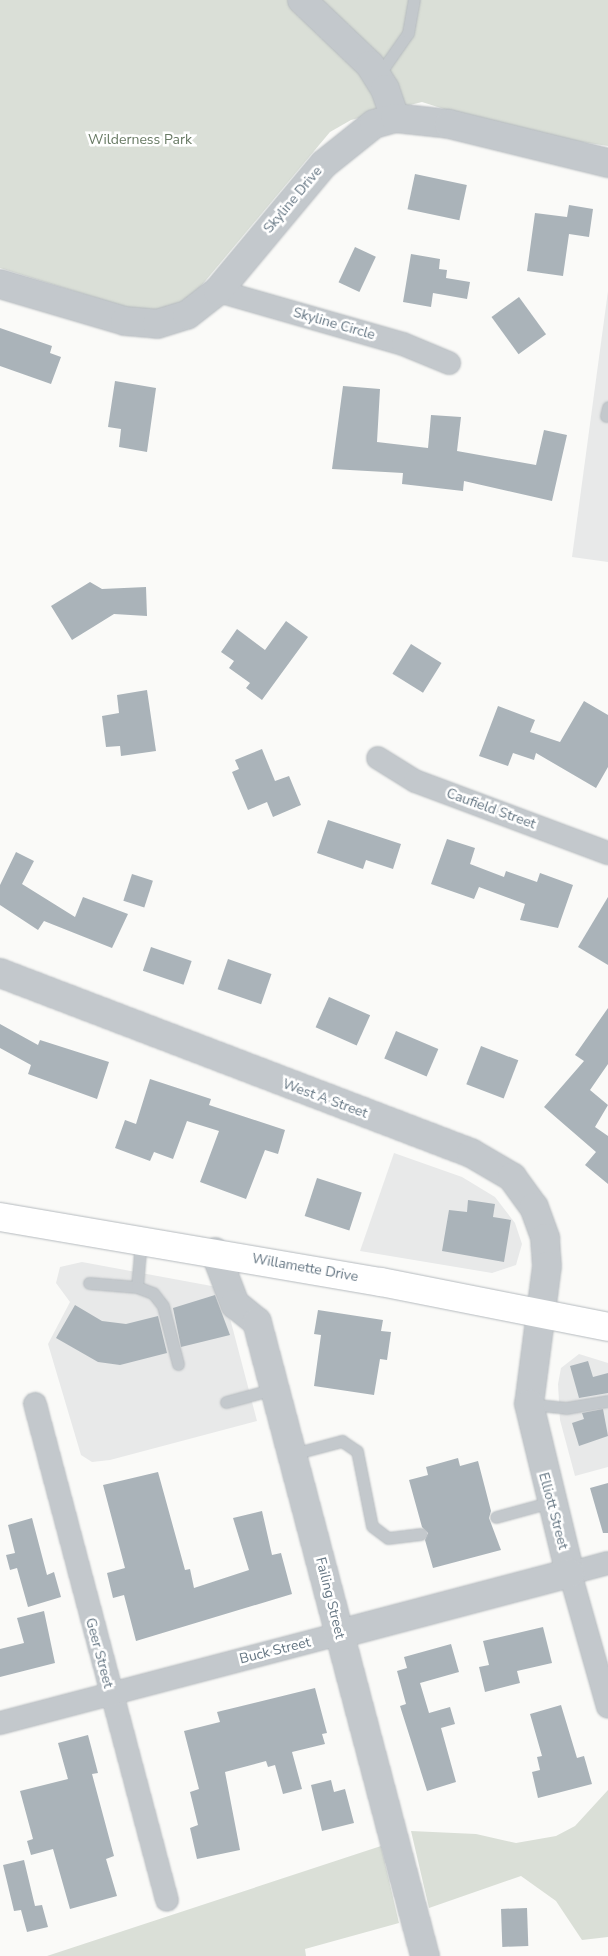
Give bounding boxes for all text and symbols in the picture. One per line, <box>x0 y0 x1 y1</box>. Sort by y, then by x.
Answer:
park label: Wilderness Park <box>88 132 192 148</box>
street label: Skyline Drive <box>260 163 326 237</box>
street label: Skyline Circle <box>291 304 377 344</box>
street label: Caufield Street <box>444 785 538 833</box>
street label: West A Street <box>280 1076 370 1122</box>
street label: Willamette Drive <box>251 1250 359 1286</box>
street label: Elliott Street <box>535 1471 571 1551</box>
street label: Failing Street <box>312 1556 348 1640</box>
street label: Geer Street <box>82 1616 116 1690</box>
street label: Buck Street <box>238 1634 312 1668</box>

